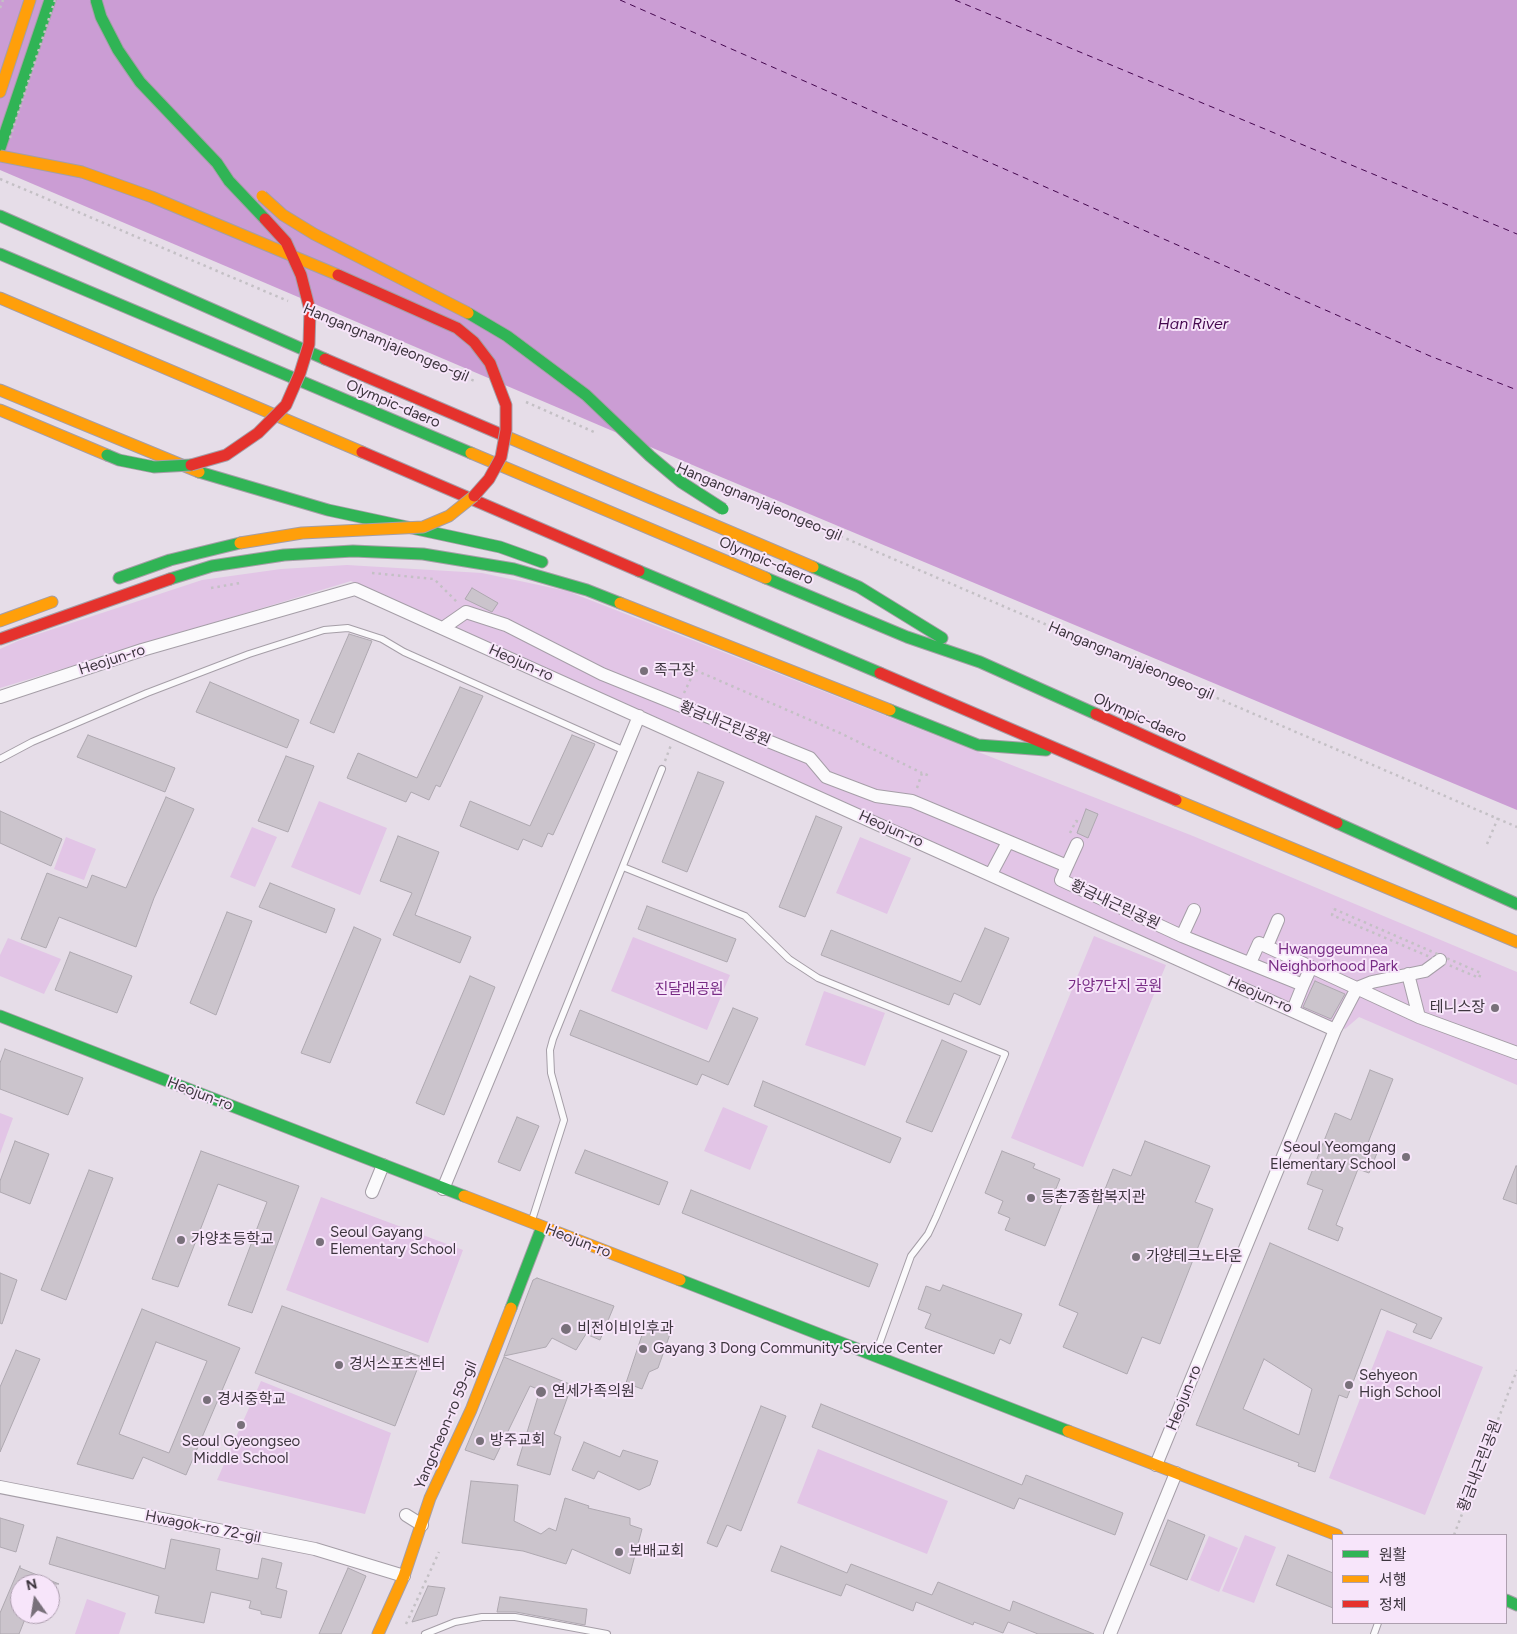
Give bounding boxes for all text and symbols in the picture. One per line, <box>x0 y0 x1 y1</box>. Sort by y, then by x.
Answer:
street label: Hangangnamjajeongeo-gil <box>300 300 472 386</box>
water label: Han River <box>1158 314 1228 334</box>
street label: Olympic-daero <box>343 376 443 432</box>
street label: Hangangnamjajeongeo-gil <box>673 459 845 545</box>
street label: Olympic-daero <box>716 533 816 589</box>
street label: Hangangnamjajeongeo-gil <box>1045 618 1217 704</box>
street label: Heojun-ro <box>76 641 148 679</box>
street label: Heojun-ro <box>486 641 556 685</box>
place label: 족구장 <box>654 662 695 680</box>
marker: 족구장 <box>638 665 650 677</box>
street label: Olympic-daero <box>1090 689 1190 747</box>
street label: 황금내근린공원 <box>677 698 773 750</box>
street label: Heojun-ro <box>856 807 926 851</box>
street label: 황금내근린공원 <box>1067 876 1163 934</box>
park label: Hwanggeumnea Neighborhood Park <box>1268 941 1398 976</box>
street label: Heojun-ro <box>1225 973 1295 1017</box>
park label: 가양7단지 공원 <box>1068 978 1162 996</box>
park label: 진달래공원 <box>655 981 723 999</box>
place label: 테니스장 <box>1430 999 1485 1017</box>
marker: 테니스장 <box>1489 1002 1501 1014</box>
street label: Heojun-ro <box>165 1073 235 1115</box>
place label: Seoul Yeomgang Elementary School <box>1270 1139 1396 1174</box>
marker: Seoul Yeomgang Elementary School <box>1400 1151 1412 1163</box>
place label: 등촌7종합복지관 <box>1041 1189 1146 1207</box>
marker: 등촌7종합복지관 <box>1025 1192 1037 1204</box>
street label: Heojun-ro <box>543 1220 613 1262</box>
place label: Seoul Gayang Elementary School <box>330 1224 456 1259</box>
place label: 가양초등학교 <box>191 1231 274 1249</box>
marker: 가양초등학교 <box>175 1234 187 1246</box>
marker: Seoul Gayang Elementary School <box>314 1236 326 1248</box>
place label: 가양테크노타운 <box>1146 1248 1243 1266</box>
marker: 가양테크노타운 <box>1130 1251 1142 1263</box>
place label: 비전이비인후과 <box>577 1320 674 1338</box>
marker: 비전이비인후과 <box>559 1322 573 1336</box>
place label: Gayang 3 Dong Community Service Center <box>653 1340 943 1358</box>
marker: Gayang 3 Dong Community Service Center <box>637 1343 649 1355</box>
place label: 경서스포츠센터 <box>349 1356 446 1374</box>
street label: Yangcheon-ro 59-gil <box>411 1358 481 1492</box>
marker: 경서스포츠센터 <box>333 1359 345 1371</box>
street label: Heojun-ro <box>1163 1363 1205 1433</box>
place label: Sehyeon High School <box>1359 1367 1441 1402</box>
marker: Sehyeon High School <box>1343 1379 1355 1391</box>
place label: 연세가족의원 <box>552 1383 635 1401</box>
marker: 연세가족의원 <box>534 1385 548 1399</box>
place label: 경서중학교 <box>217 1391 286 1409</box>
marker: 경서중학교 <box>201 1394 213 1406</box>
street label: 황금내근린공원 <box>1454 1418 1506 1514</box>
marker: Seoul Gyeongseo Middle School <box>235 1419 247 1431</box>
place label: 방주교회 <box>490 1432 545 1450</box>
place label: Seoul Gyeongseo Middle School <box>182 1433 300 1468</box>
marker: 방주교회 <box>474 1435 486 1447</box>
street label: Hwagok-ro 72-gil <box>144 1507 262 1547</box>
legend <box>1332 1534 1507 1624</box>
place label: 보배교회 <box>629 1543 684 1561</box>
marker: 보배교회 <box>613 1546 625 1558</box>
text: 원활 <box>1379 1546 1407 1564</box>
text: 서행 <box>1379 1571 1407 1589</box>
north arrow <box>10 1574 60 1624</box>
text: N <box>25 1575 39 1594</box>
text: 정체 <box>1379 1596 1407 1614</box>

